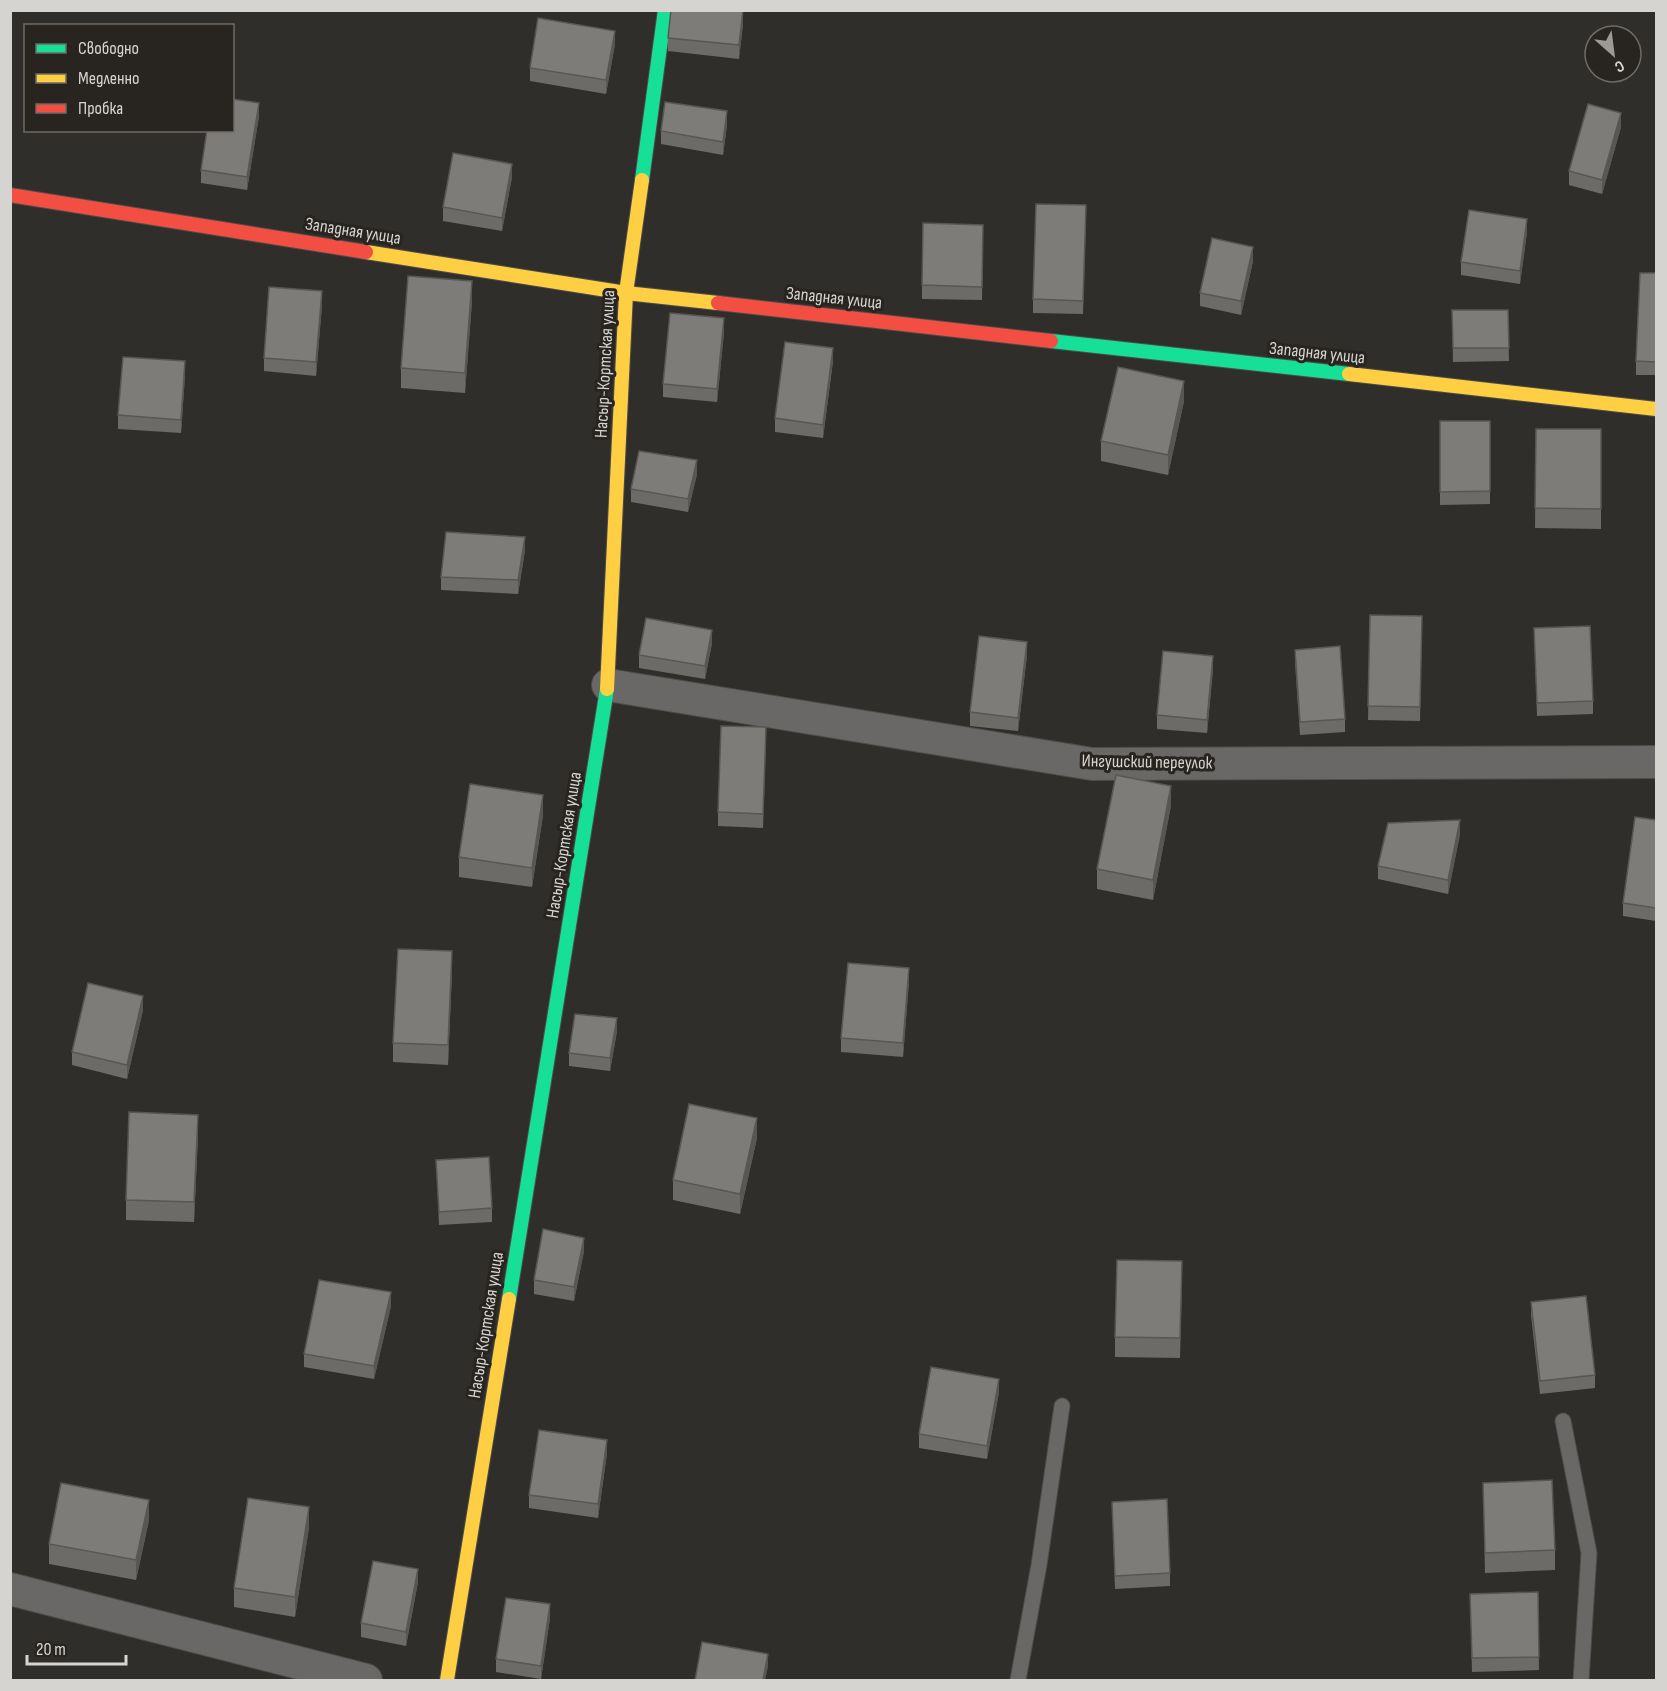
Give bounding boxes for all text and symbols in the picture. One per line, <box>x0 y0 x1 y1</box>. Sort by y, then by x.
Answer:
legend <box>24 24 234 132</box>
north arrow <box>1583 24 1643 84</box>
text: Свободно <box>78 38 139 59</box>
text: С <box>1611 56 1627 76</box>
text: Медленно <box>78 68 140 89</box>
text: Пробка <box>78 98 123 119</box>
street label: Западная улица <box>304 213 402 249</box>
street label: Западная улица <box>785 283 883 313</box>
street label: Насыр-Кортская улица <box>591 290 619 438</box>
street label: Западная улица <box>1268 338 1366 368</box>
street label: Ингушский переулок <box>1082 750 1213 774</box>
street label: Насыр-Кортская улица <box>542 770 586 920</box>
street label: Насыр-Кортская улица <box>464 1250 508 1400</box>
scale bar <box>27 1628 126 1666</box>
text: 20 m <box>36 1639 66 1660</box>

